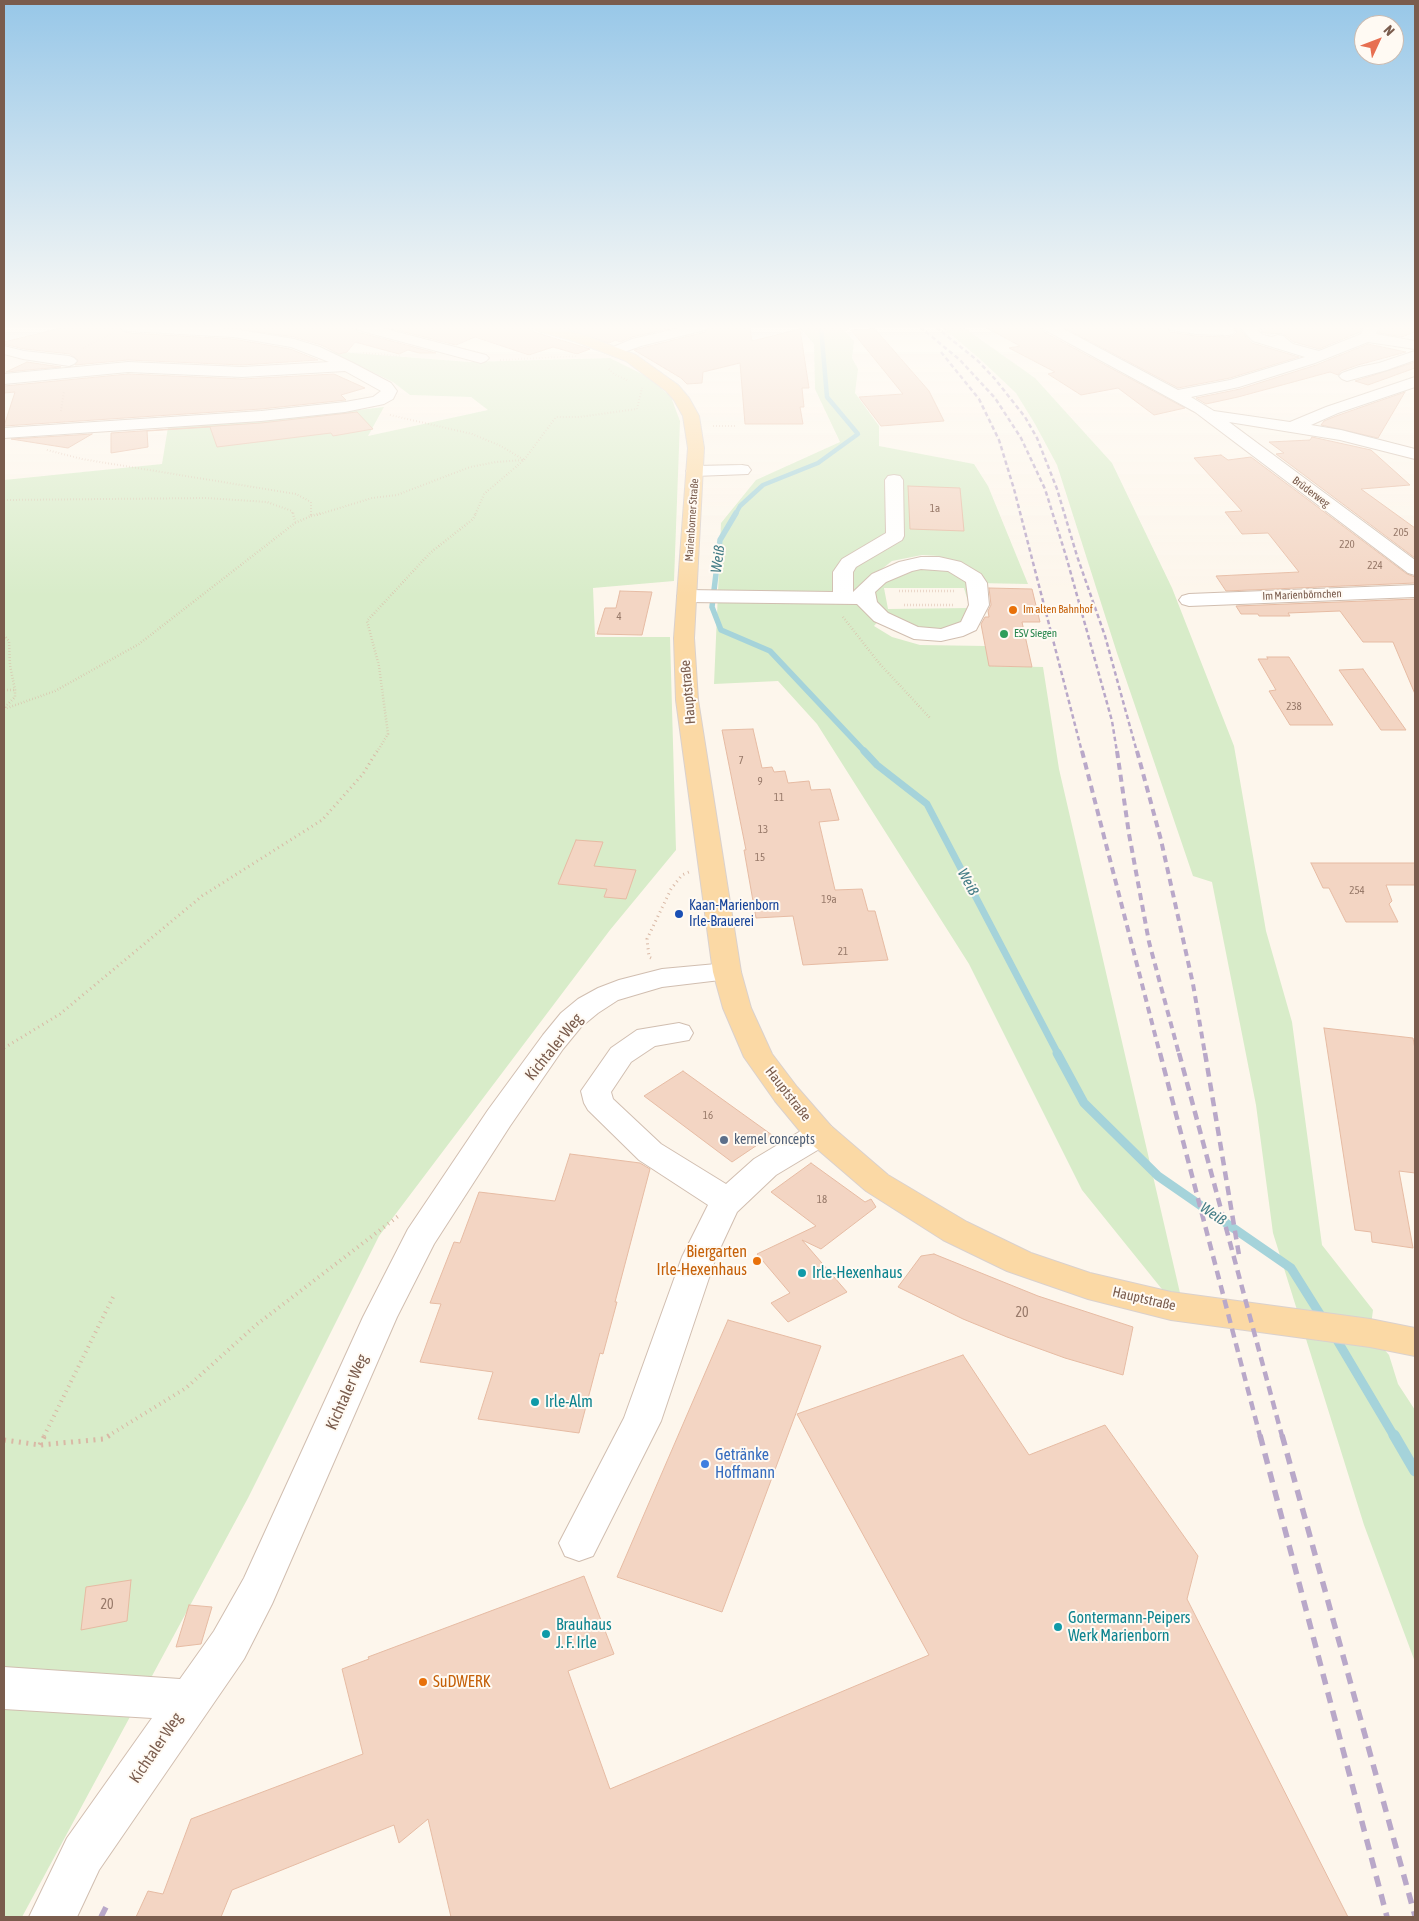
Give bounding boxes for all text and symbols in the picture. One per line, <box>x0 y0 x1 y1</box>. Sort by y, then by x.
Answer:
north arrow <box>1354 15 1404 65</box>
text: N <box>1381 22 1398 39</box>
street label: Brüderweg <box>1290 474 1332 510</box>
street label: Marienborner Straße <box>683 478 701 562</box>
house number: 1a <box>930 502 940 516</box>
house number: 205 <box>1393 526 1409 540</box>
house number: 220 <box>1339 538 1355 552</box>
water label: Weiß <box>707 544 729 574</box>
house number: 224 <box>1367 559 1383 573</box>
street label: Im Marienbörnchen <box>1262 587 1342 603</box>
place label: Im alten Bahnhof <box>1023 603 1093 617</box>
marker: Im alten Bahnhof <box>1007 604 1019 616</box>
house number: 4 <box>616 610 622 624</box>
place label: ESV Siegen <box>1014 627 1057 641</box>
marker: ESV Siegen <box>998 628 1010 640</box>
street label: Hauptstraße <box>677 659 699 725</box>
house number: 238 <box>1286 700 1302 714</box>
house number: 7 <box>738 754 744 768</box>
house number: 9 <box>757 775 763 789</box>
house number: 11 <box>774 791 784 805</box>
house number: 13 <box>758 823 768 837</box>
house number: 15 <box>755 851 765 865</box>
water label: Weiß <box>954 866 982 898</box>
house number: 254 <box>1349 884 1365 898</box>
house number: 19a <box>821 893 837 907</box>
place label: Kaan-Marienborn Irle-Brauerei <box>689 898 779 930</box>
marker: Kaan-Marienborn Irle-Brauerei <box>673 908 685 920</box>
house number: 21 <box>838 945 848 959</box>
street label: Kichtaler Weg <box>521 1010 587 1084</box>
street label: Hauptstraße <box>762 1063 814 1125</box>
house number: 16 <box>703 1109 713 1123</box>
place label: kernel concepts <box>734 1132 815 1148</box>
marker: kernel concepts <box>718 1134 730 1146</box>
house number: 18 <box>817 1193 827 1207</box>
water label: Weiß <box>1196 1199 1230 1229</box>
place label: Biergarten Irle-Hexenhaus <box>657 1242 747 1280</box>
marker: Biergarten Irle-Hexenhaus <box>751 1255 763 1267</box>
place label: Irle-Hexenhaus <box>812 1263 902 1283</box>
marker: Irle-Hexenhaus <box>796 1267 808 1279</box>
street label: Hauptstraße <box>1111 1284 1177 1314</box>
house number: 20 <box>1015 1305 1029 1321</box>
street label: Kichtaler Weg <box>322 1351 372 1433</box>
place label: Irle-Alm <box>545 1392 593 1412</box>
marker: Irle-Alm <box>529 1396 541 1408</box>
place label: Getränke Hoffmann <box>715 1445 775 1483</box>
marker: Getränke Hoffmann <box>699 1458 711 1470</box>
house number: 20 <box>100 1597 114 1613</box>
place label: Gontermann-Peipers Werk Marienborn <box>1068 1608 1191 1646</box>
place label: Brauhaus J. F. Irle <box>556 1615 612 1653</box>
marker: Gontermann-Peipers Werk Marienborn <box>1052 1621 1064 1633</box>
marker: Brauhaus J. F. Irle <box>540 1628 552 1640</box>
place label: SuDWERK <box>433 1672 491 1692</box>
marker: SuDWERK <box>417 1676 429 1688</box>
street label: Kichtaler Weg <box>125 1709 187 1787</box>

